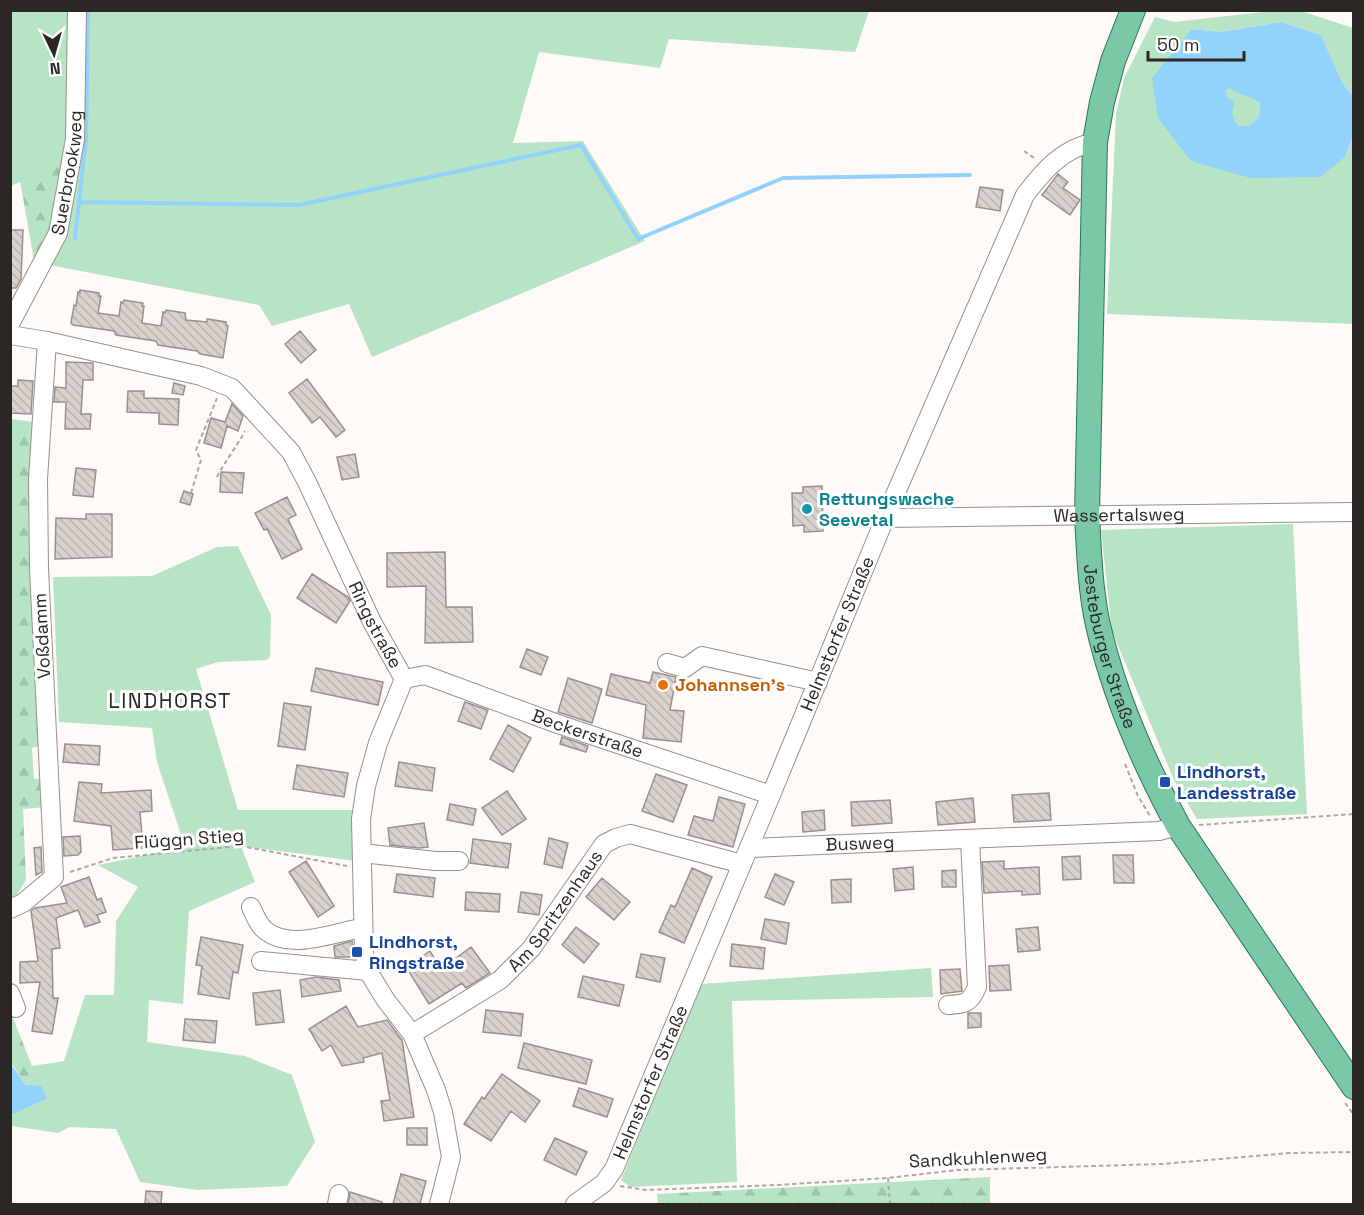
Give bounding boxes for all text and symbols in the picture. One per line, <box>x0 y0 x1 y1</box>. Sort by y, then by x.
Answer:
north arrow <box>24 24 84 84</box>
scale bar <box>1148 24 1244 62</box>
text: 50 m <box>1157 33 1199 56</box>
text: N <box>49 58 62 79</box>
street label: Suerbrookweg <box>46 110 87 237</box>
place label: Rettungswache Seevetal <box>819 487 954 531</box>
marker: Rettungswache Seevetal <box>800 502 814 516</box>
street label: Wassertalsweg <box>1053 502 1185 527</box>
street label: Helmstorfer Straße <box>795 553 879 714</box>
street label: Jesteburger Straße <box>1079 563 1142 732</box>
street label: Ringstraße <box>344 578 408 672</box>
street label: Voßdamm <box>28 593 55 679</box>
place label: Johannsen's <box>675 673 785 696</box>
marker: Johannsen's <box>656 678 670 692</box>
district label: LINDHORST <box>108 687 232 714</box>
street label: Beckerstraße <box>529 703 646 763</box>
place label: Lindhorst, Landesstraße <box>1177 760 1296 804</box>
marker: Lindhorst, Landesstraße <box>1158 775 1172 789</box>
street label: Flüggn Stieg <box>133 823 245 854</box>
street label: Busweg <box>825 830 895 856</box>
street label: Am Spritzenhaus <box>503 845 607 977</box>
place label: Lindhorst, Ringstraße <box>369 930 465 974</box>
marker: Lindhorst, Ringstraße <box>350 945 364 959</box>
street label: Helmstorfer Straße <box>607 1001 693 1163</box>
street label: Sandkuhlenweg <box>908 1142 1048 1173</box>

